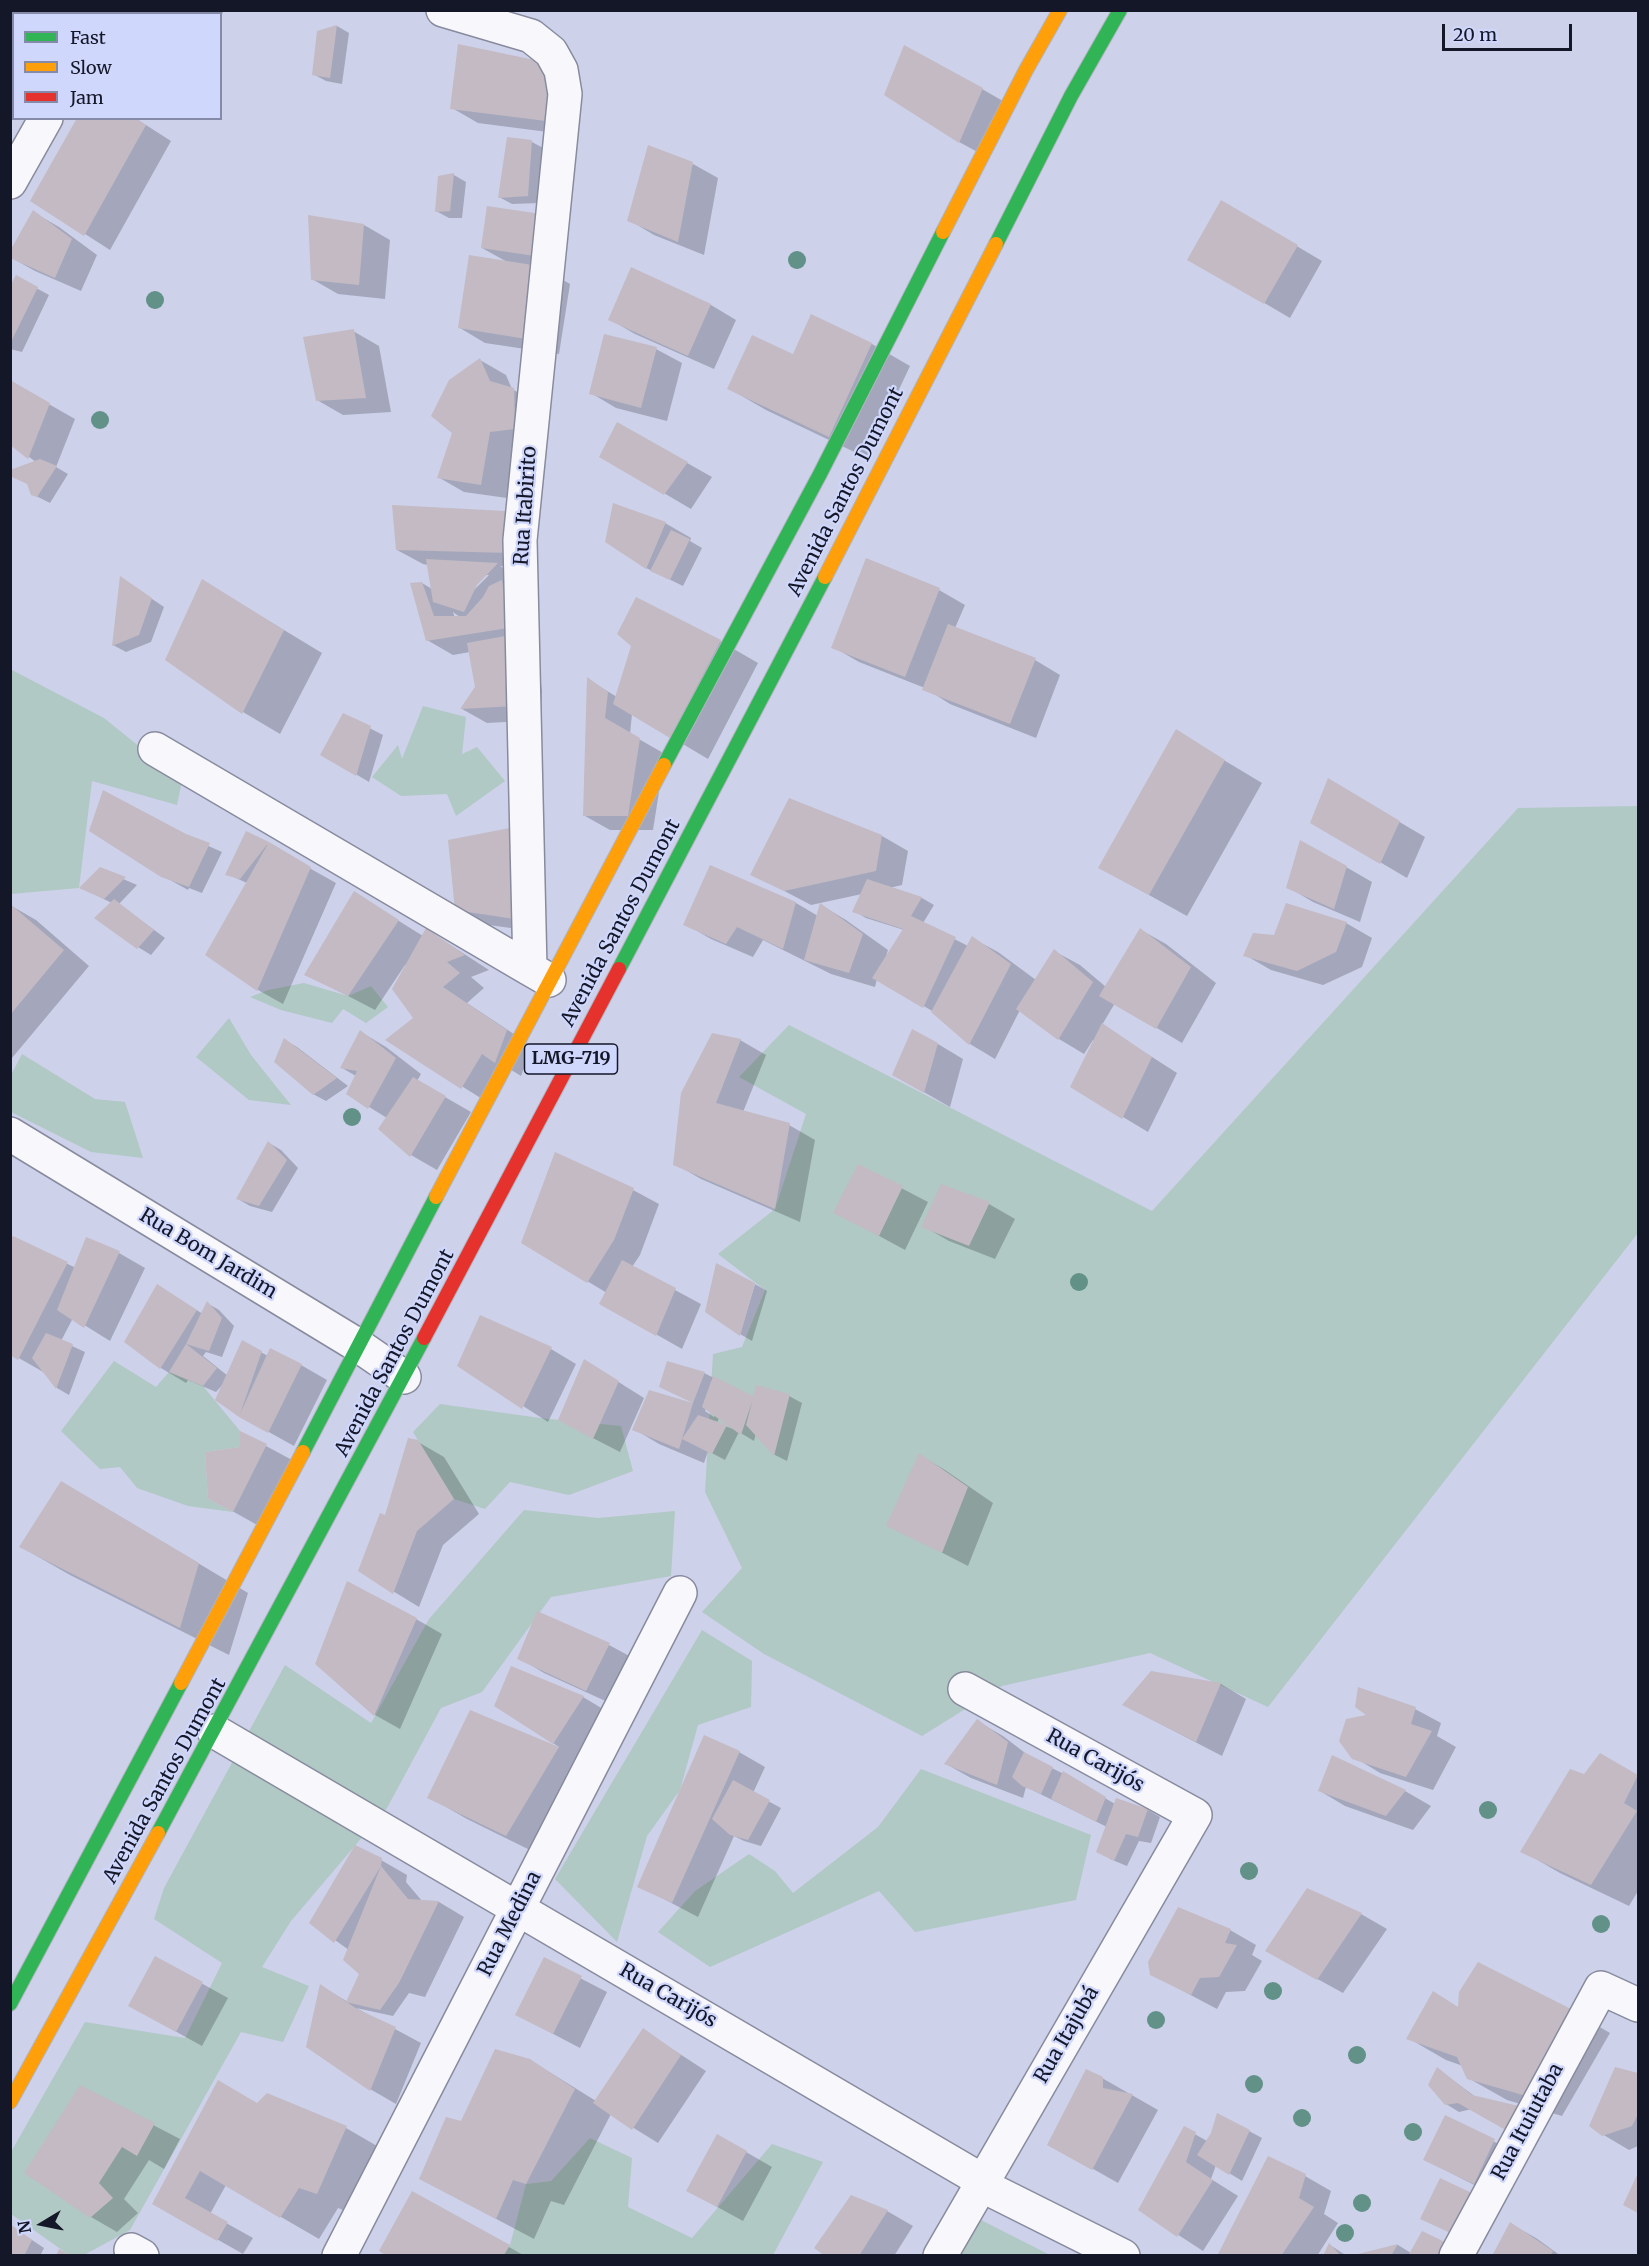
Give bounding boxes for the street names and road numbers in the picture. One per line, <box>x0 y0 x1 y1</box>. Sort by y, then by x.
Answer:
street label: Avenida Santos Dumont <box>783 384 909 600</box>
street label: Rua Itabirito <box>510 445 542 567</box>
street label: Avenida Santos Dumont <box>556 815 686 1031</box>
road number: LMG-719 <box>524 1044 618 1074</box>
street label: Rua Bom Jardim <box>135 1203 281 1305</box>
street label: Avenida Santos Dumont <box>330 1245 460 1461</box>
street label: Avenida Santos Dumont <box>98 1674 232 1888</box>
street label: Rua Carijós <box>1042 1724 1148 1798</box>
street label: Rua Medina <box>473 1867 547 1981</box>
street label: Rua Carijós <box>615 1959 721 2033</box>
street label: Rua Itajubá <box>1030 1982 1104 2088</box>
street label: Rua Ituiutaba <box>1487 2060 1569 2184</box>

